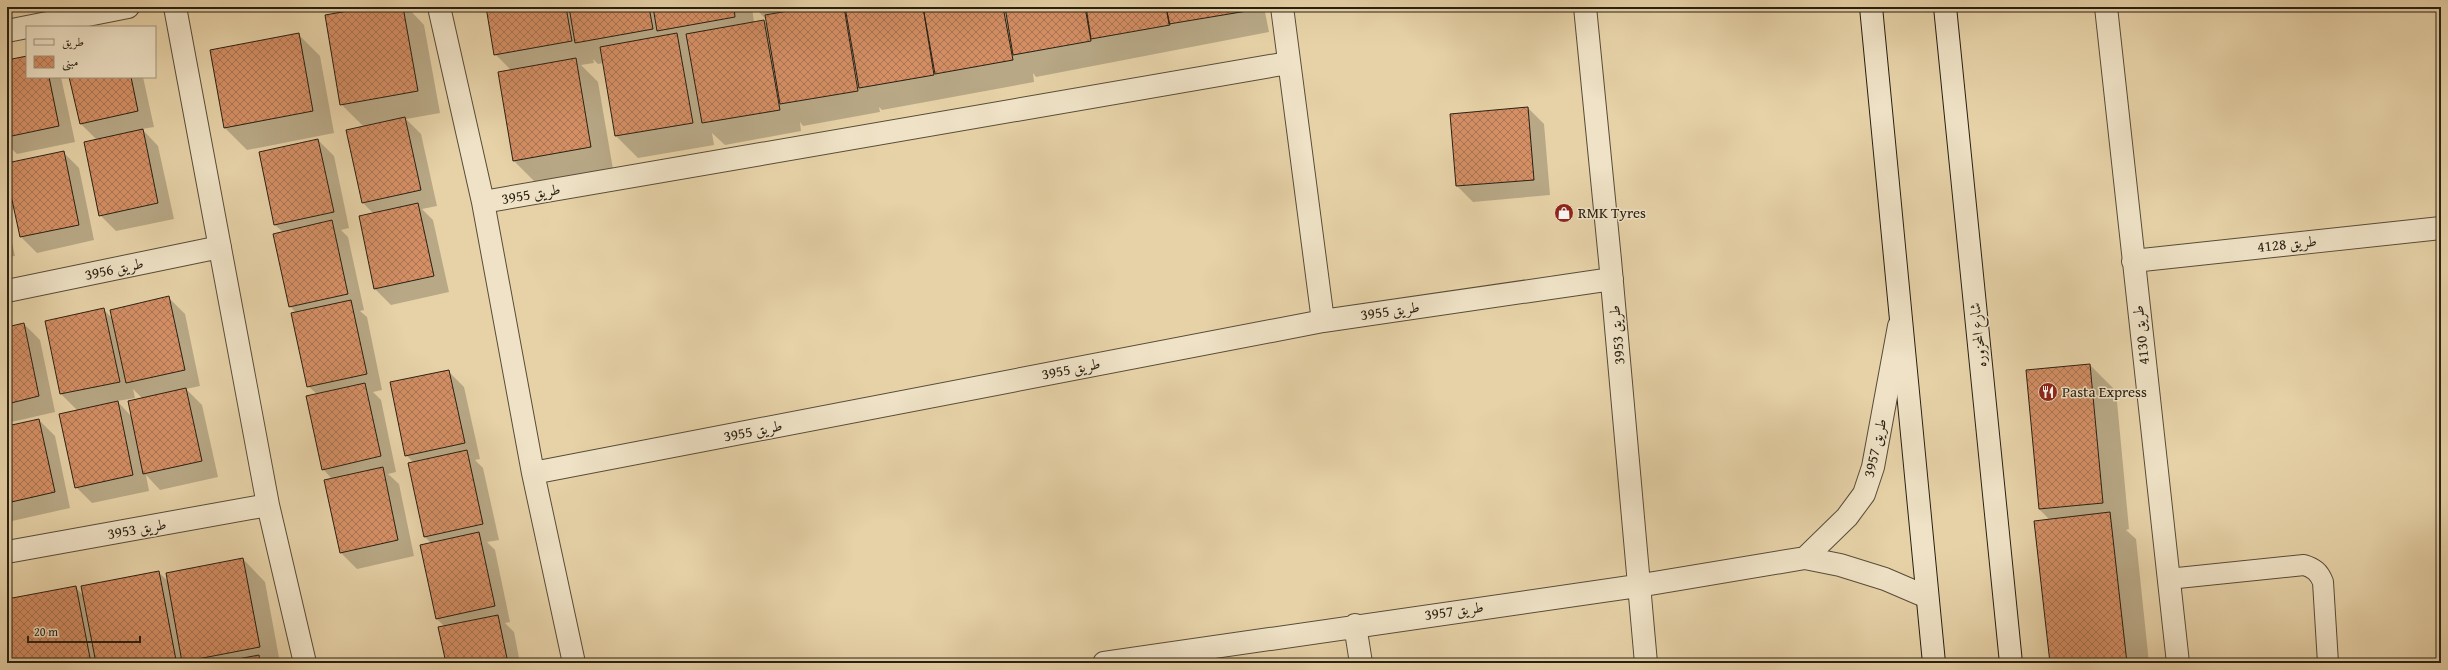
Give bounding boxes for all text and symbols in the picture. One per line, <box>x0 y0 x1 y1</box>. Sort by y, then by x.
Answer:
legend <box>26 26 156 78</box>
text: طريق <box>62 33 84 50</box>
text: مبنى <box>62 53 78 71</box>
street label: طريق 3955 <box>500 178 562 209</box>
shop icon: RMK Tyres <box>1553 202 1575 224</box>
place label: RMK Tyres <box>1578 202 1646 223</box>
street label: طريق 4128 <box>2256 230 2318 257</box>
street label: طريق 3956 <box>83 252 145 285</box>
street label: طريق 3955 <box>1359 296 1421 325</box>
street label: شارع المحزوره <box>1964 301 1994 368</box>
street label: طريق 3953 <box>1603 304 1630 366</box>
street label: طريق 4130 <box>2127 304 2154 366</box>
street label: طريق 3955 <box>1040 353 1102 385</box>
restaurant icon: Pasta Express <box>2037 381 2059 403</box>
place label: Pasta Express <box>2062 381 2147 402</box>
street label: طريق 3955 <box>722 415 784 447</box>
street label: طريق 3957 <box>1858 416 1891 479</box>
street label: طريق 3953 <box>106 513 168 544</box>
street label: طريق 3957 <box>1423 596 1485 625</box>
scale bar <box>28 618 140 644</box>
text: 20 m <box>34 623 58 640</box>

